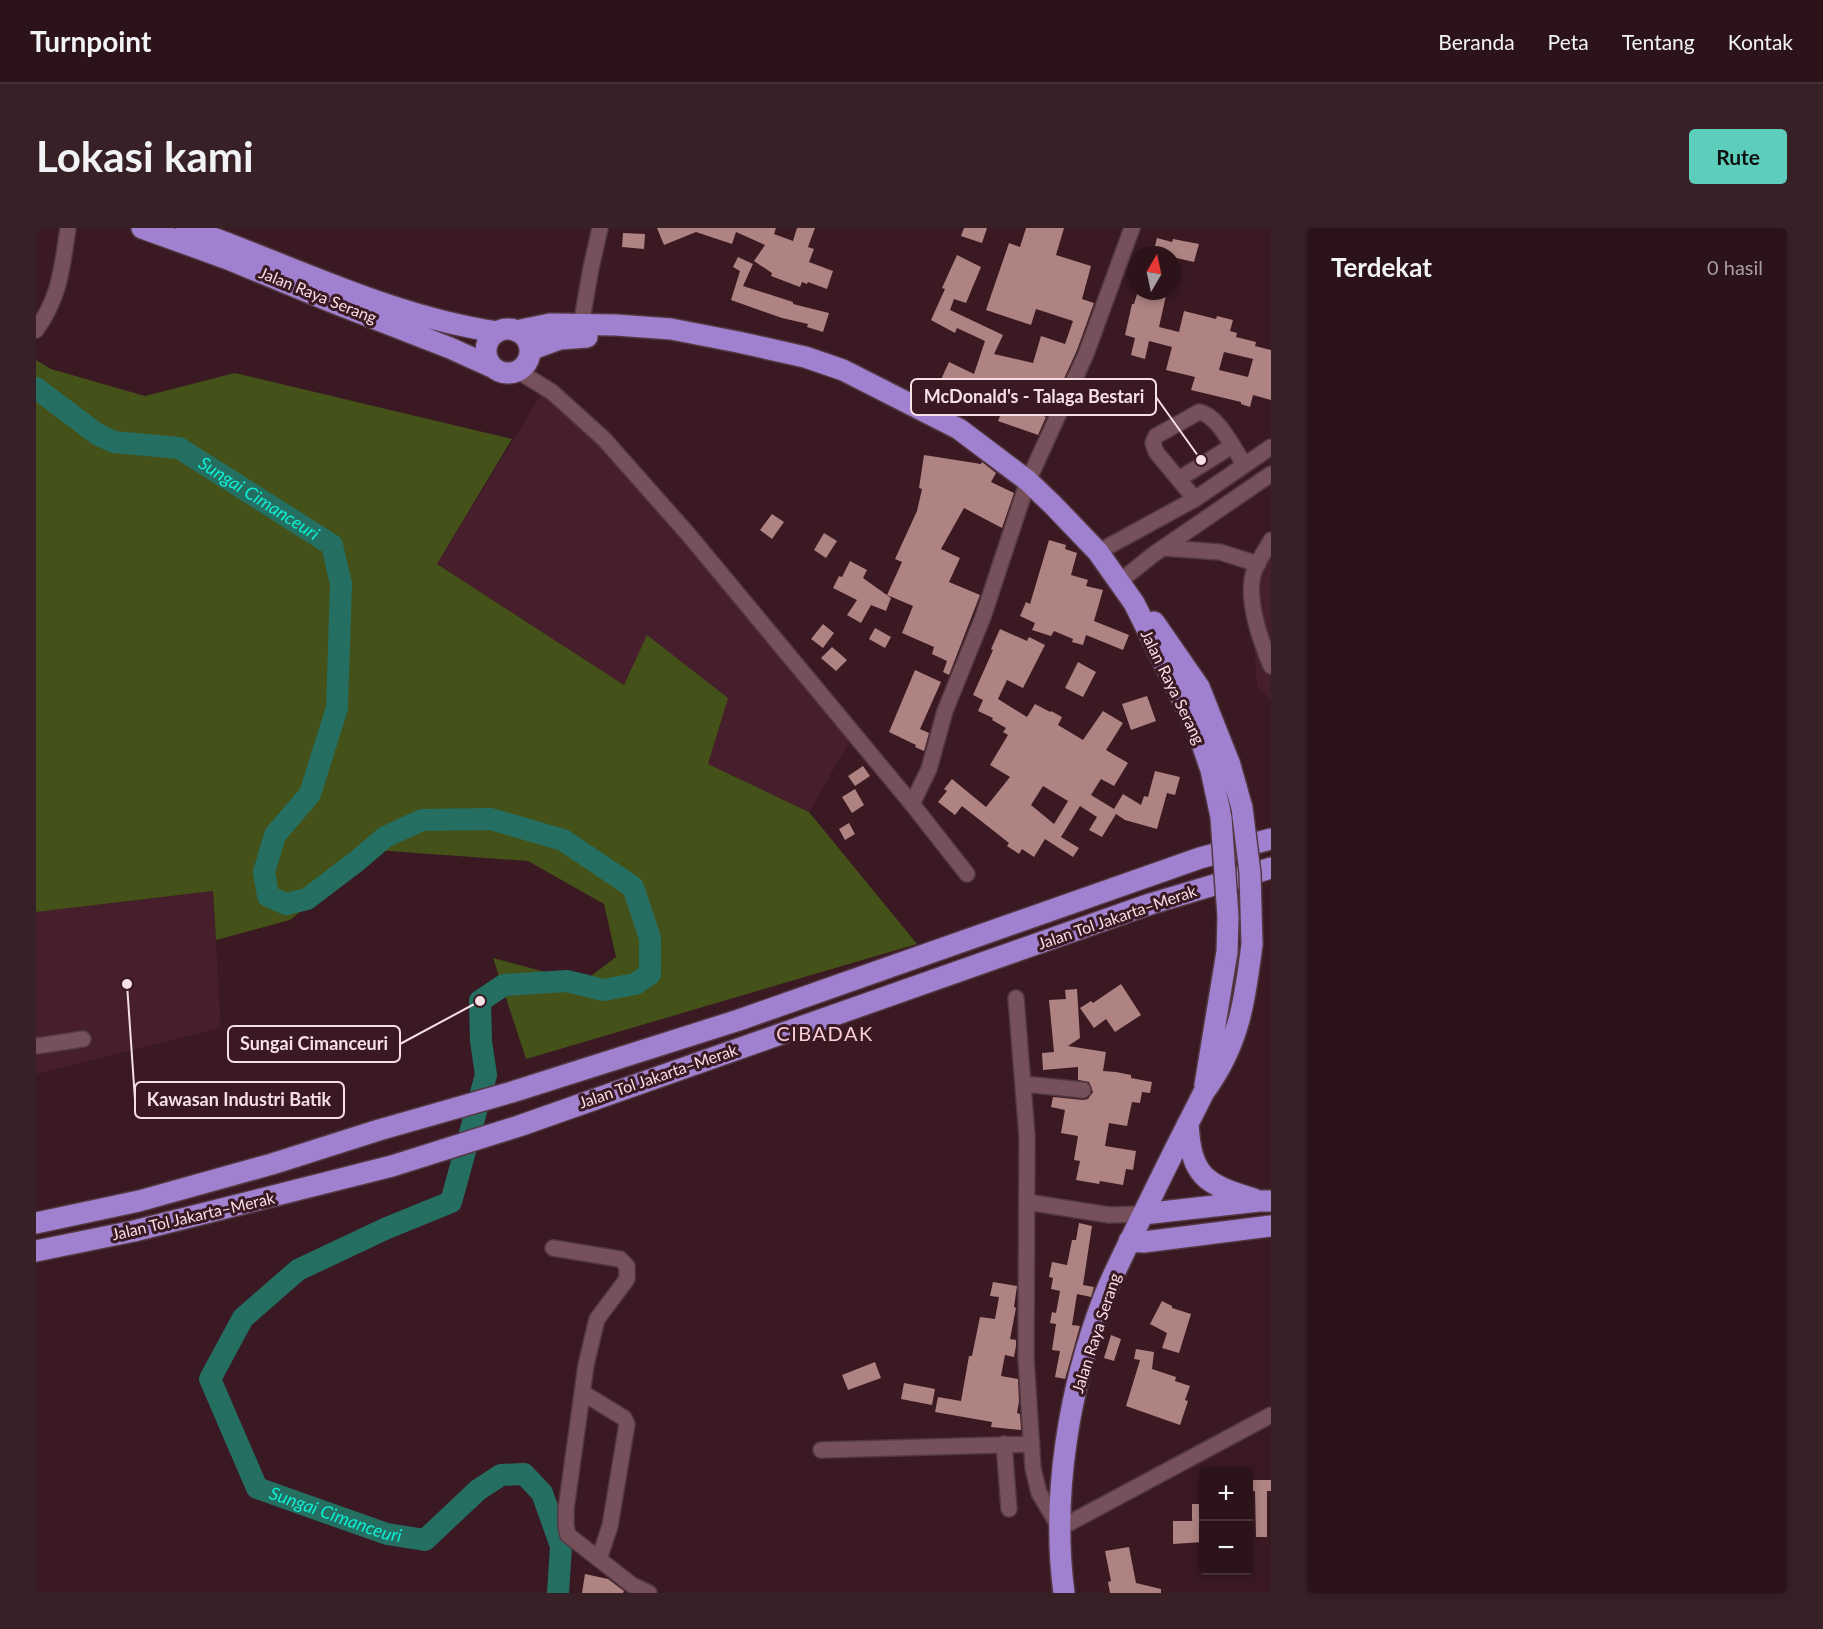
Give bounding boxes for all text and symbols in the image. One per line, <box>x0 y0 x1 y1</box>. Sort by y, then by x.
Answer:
text: Turnpoint <box>30 24 151 58</box>
text: Beranda <box>1438 29 1515 54</box>
text: Peta <box>1548 29 1589 54</box>
text: Tentang <box>1622 29 1695 54</box>
text: Kontak <box>1728 29 1793 54</box>
button: Rute <box>1689 129 1787 184</box>
text: Lokasi kami <box>36 131 254 181</box>
north arrow <box>1127 246 1181 300</box>
text: Terdekat <box>1331 251 1432 283</box>
text: 0 hasil <box>1707 255 1763 279</box>
street label: Jalan Raya Serang <box>257 262 380 327</box>
callout: McDonald's - Talaga Bestari <box>911 379 1156 415</box>
text: McDonald's - Talaga Bestari <box>924 385 1144 407</box>
water label: Sungai Cimanceuri <box>195 451 324 544</box>
street label: Jalan Raya Serang <box>1138 626 1209 747</box>
street label: Jalan Tol Jakarta–Merak <box>1035 880 1200 953</box>
district label: CIBADAK <box>776 1021 874 1045</box>
callout: Sungai Cimanceuri <box>228 1026 400 1062</box>
text: Sungai Cimanceuri <box>240 1032 388 1054</box>
street label: Jalan Tol Jakarta–Merak <box>576 1039 741 1112</box>
callout: Kawasan Industri Batik <box>135 1082 344 1118</box>
text: Kawasan Industri Batik <box>147 1088 332 1110</box>
street label: Jalan Tol Jakarta–Merak <box>110 1187 277 1244</box>
street label: Jalan Raya Serang <box>1067 1271 1124 1395</box>
map controls <box>1199 1467 1253 1575</box>
button: + <box>1199 1467 1253 1521</box>
water label: Sungai Cimanceuri <box>267 1481 403 1546</box>
button: − <box>1199 1521 1253 1575</box>

